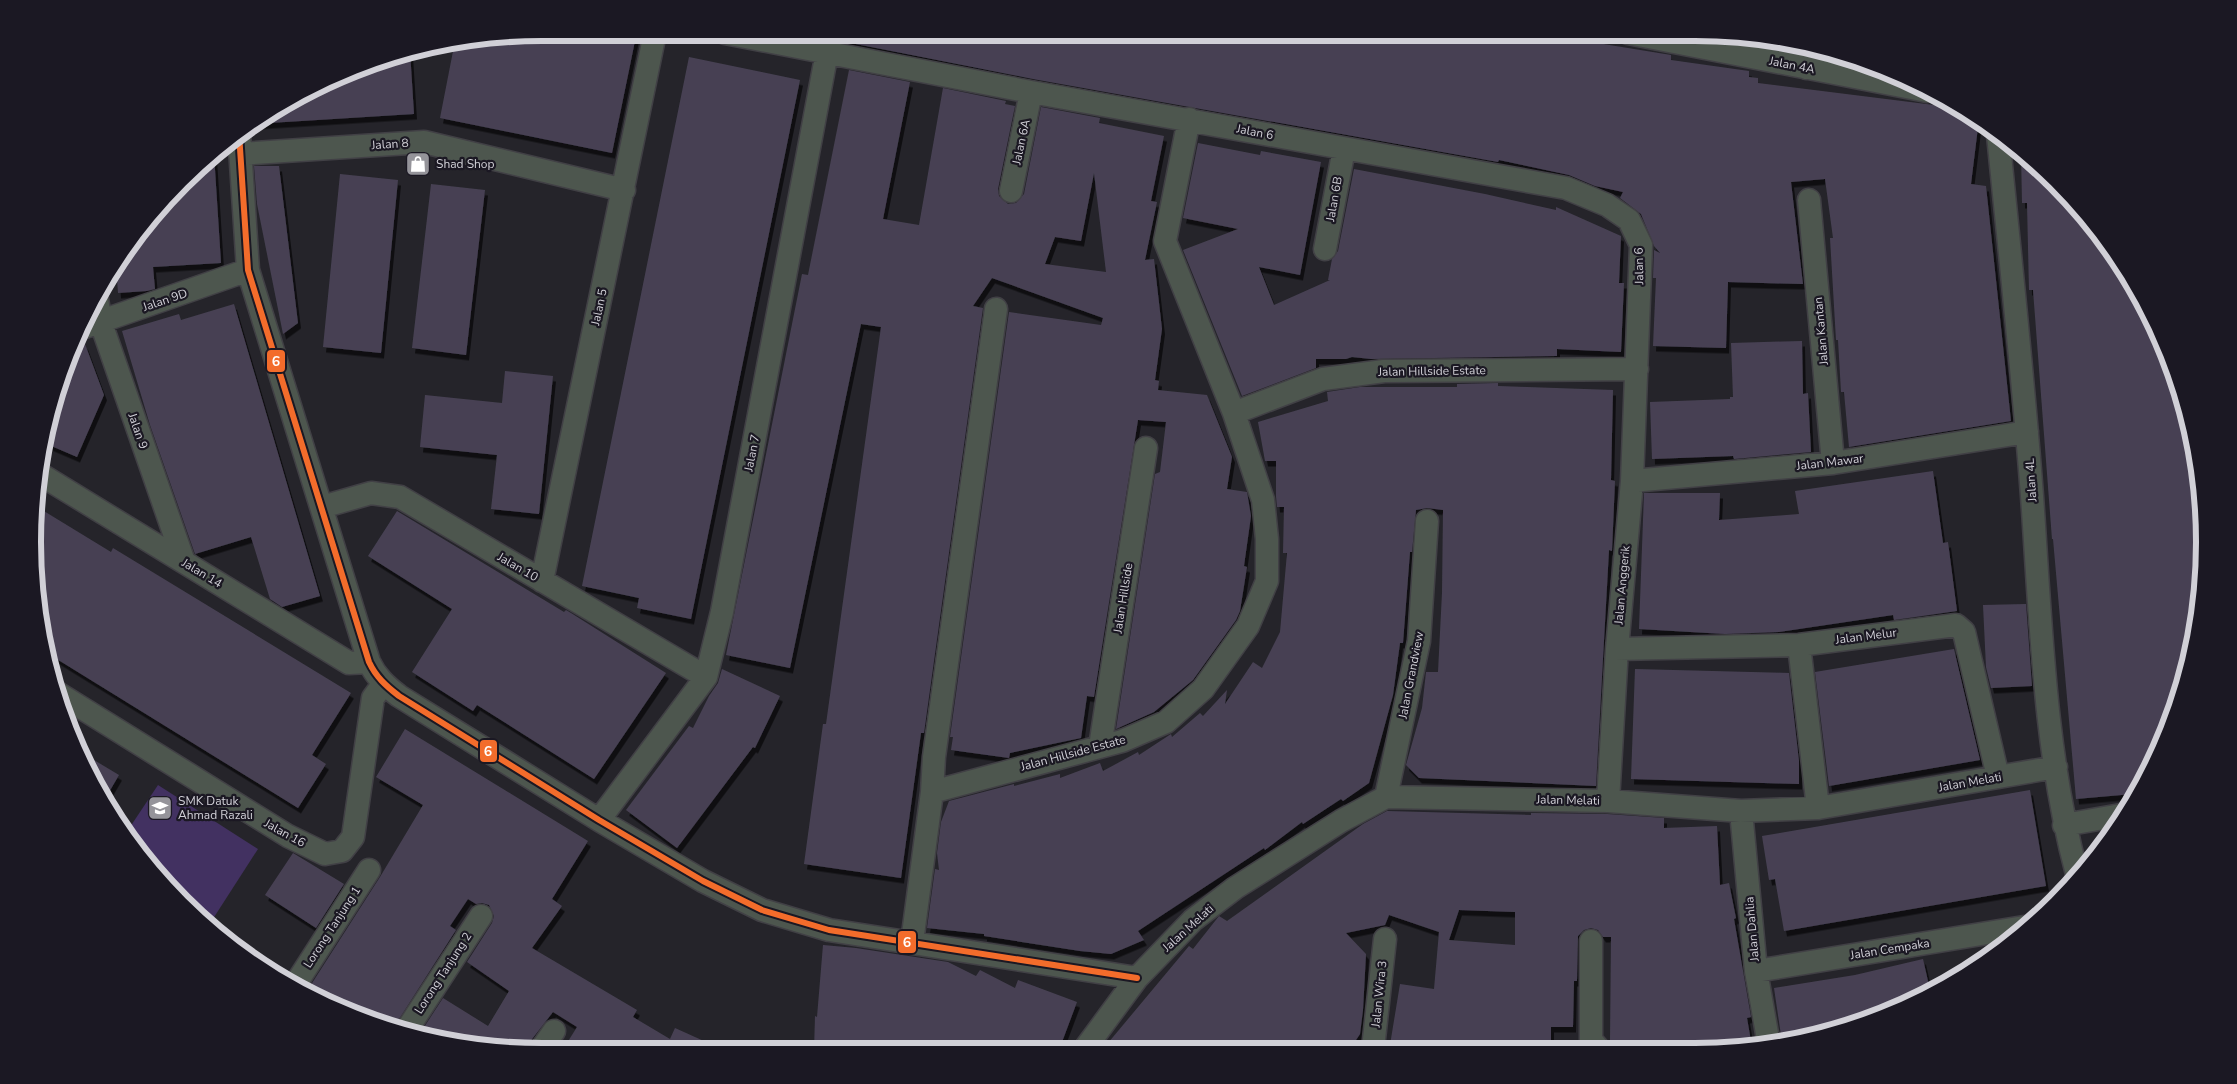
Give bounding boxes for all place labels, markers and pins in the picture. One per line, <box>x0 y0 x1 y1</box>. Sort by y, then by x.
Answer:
shop icon: Shad Shop <box>405 151 431 177</box>
place label: Shad Shop <box>436 156 495 172</box>
place label: SMK Datuk Ahmad Razali <box>178 793 253 823</box>
school or university icon: SMK Datuk Ahmad Razali <box>147 795 173 821</box>

